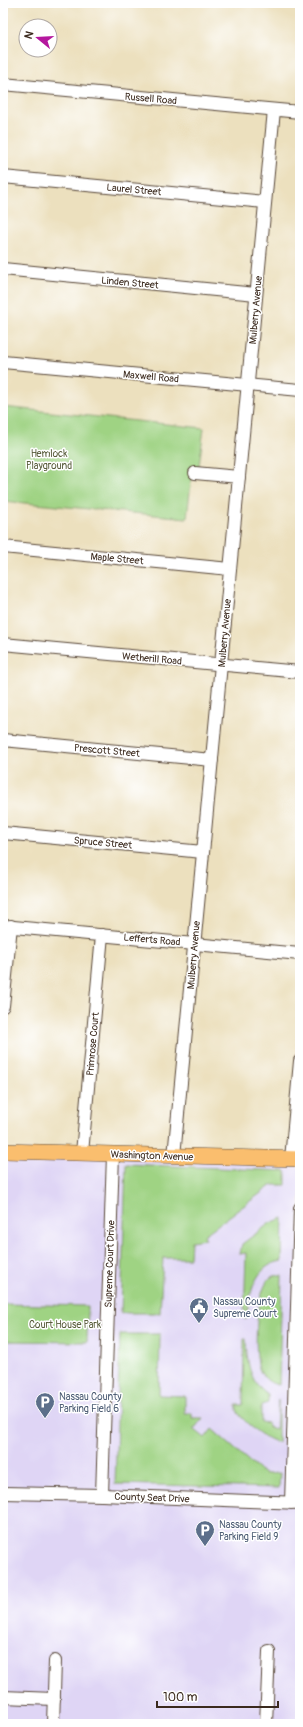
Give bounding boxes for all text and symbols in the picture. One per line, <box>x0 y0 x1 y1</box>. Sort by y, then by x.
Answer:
north arrow <box>18 18 58 58</box>
text: N <box>22 29 36 41</box>
street label: Russell Road <box>124 91 178 107</box>
street label: Laurel Street <box>106 182 163 198</box>
street label: Linden Street <box>101 275 160 292</box>
street label: Mulberry Avenue <box>247 275 265 345</box>
street label: Maxwell Road <box>122 369 180 385</box>
park label: Hemlock Playground <box>26 448 72 472</box>
street label: Maple Street <box>90 551 145 567</box>
street label: Mulberry Avenue <box>216 598 234 668</box>
street label: Wetherill Road <box>121 650 182 668</box>
street label: Prescott Street <box>74 742 141 760</box>
street label: Spruce Street <box>73 834 134 852</box>
street label: Mulberry Avenue <box>185 920 203 990</box>
street label: Lefferts Road <box>123 932 181 948</box>
street label: Primrose Court <box>84 1011 102 1076</box>
street label: Washington Avenue <box>110 1149 194 1163</box>
street label: Supreme Court Drive <box>102 1220 118 1308</box>
public building icon: Nassau County Supreme Court <box>188 1296 210 1324</box>
place label: Nassau County Supreme Court <box>213 1296 278 1320</box>
park label: Court House Park <box>29 1319 102 1331</box>
parking icon: Nassau County Parking Field 6 <box>34 1391 56 1419</box>
place label: Nassau County Parking Field 6 <box>59 1391 122 1415</box>
street label: County Seat Drive <box>114 1491 190 1505</box>
parking icon: Nassau County Parking Field 9 <box>194 1519 216 1547</box>
place label: Nassau County Parking Field 9 <box>219 1519 282 1543</box>
scale bar <box>157 1683 278 1709</box>
text: 100 m <box>163 1690 198 1705</box>

